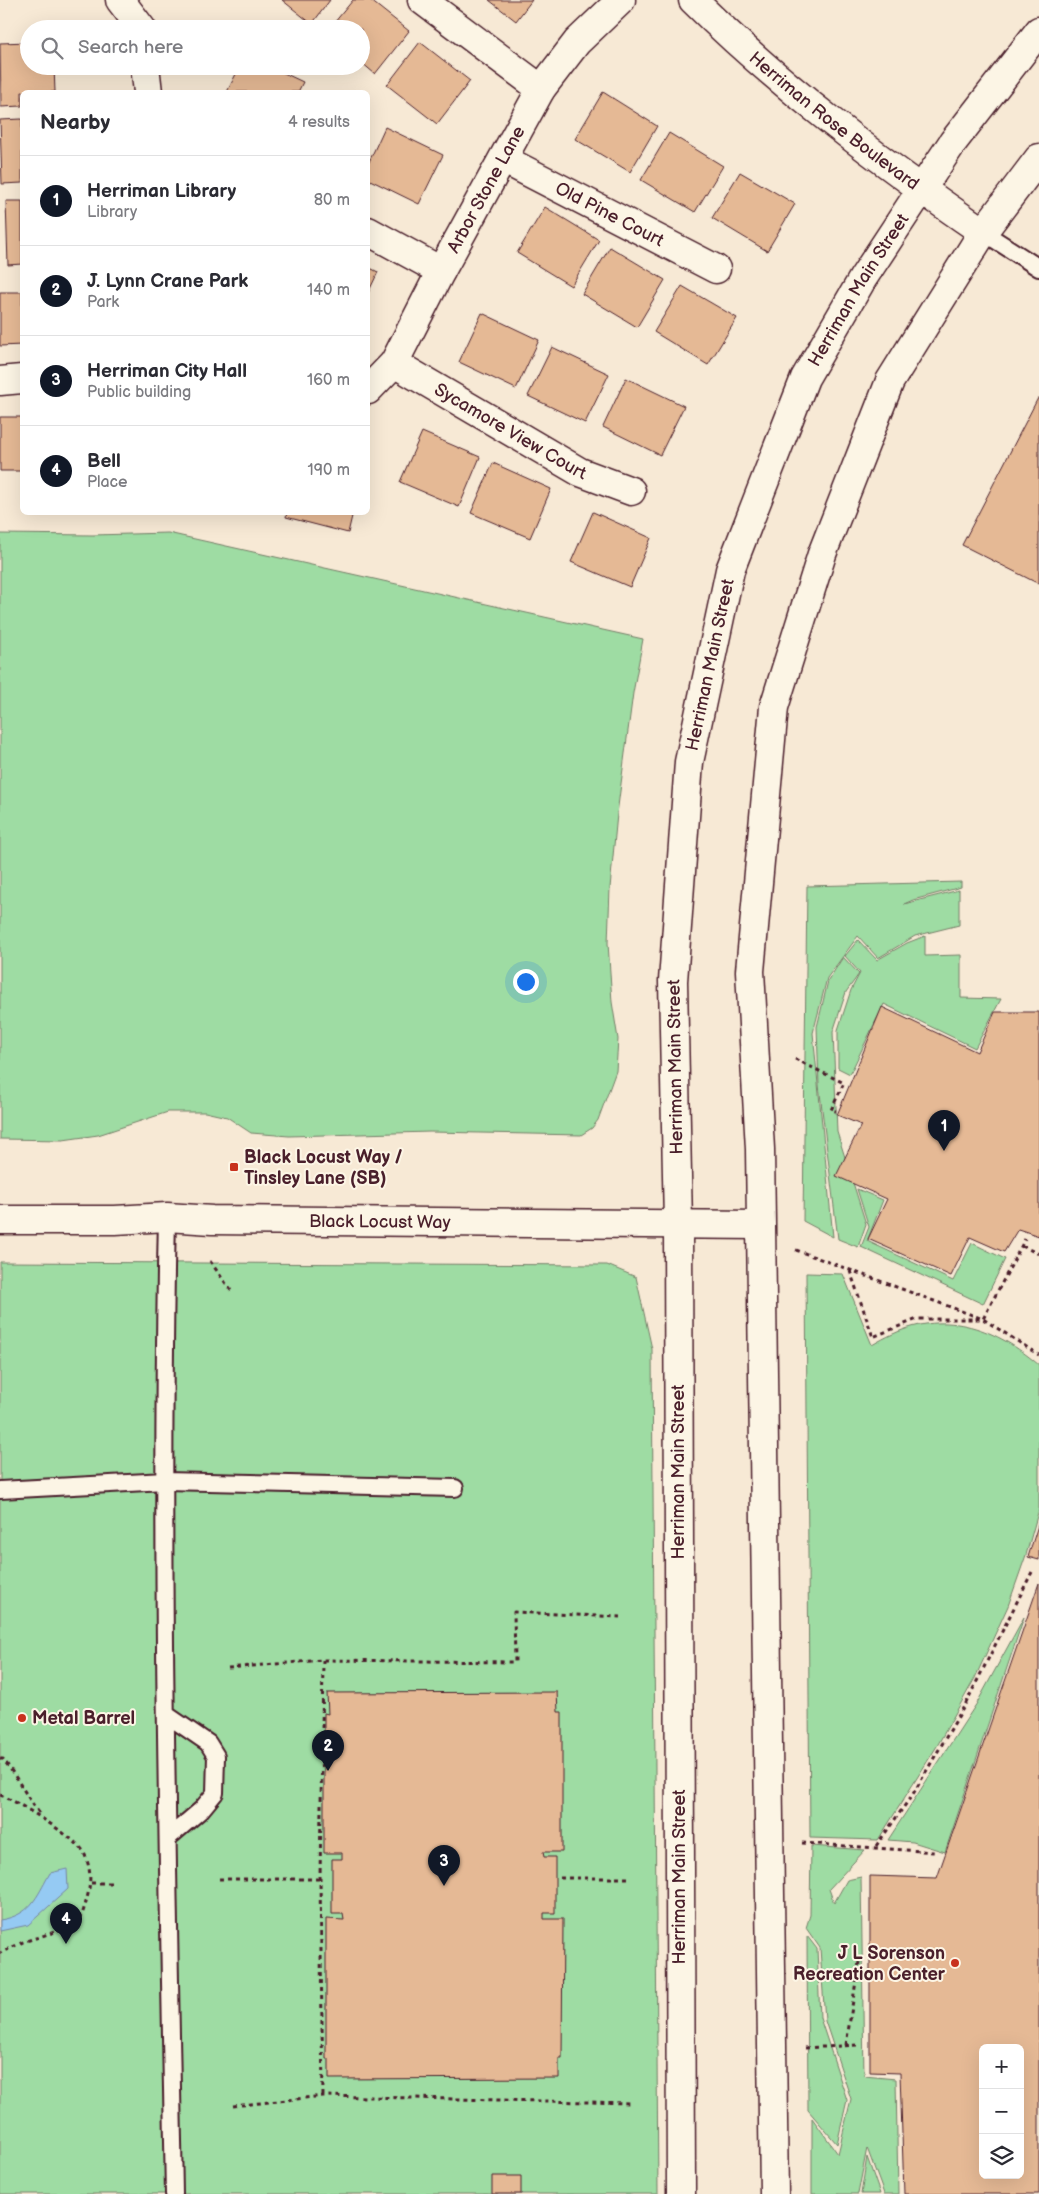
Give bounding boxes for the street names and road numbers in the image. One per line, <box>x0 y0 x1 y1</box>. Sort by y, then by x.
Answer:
street label: Herriman Rose Boulevard <box>745 48 923 195</box>
street label: Arbor Stone Lane <box>443 122 530 257</box>
street label: Old Pine Court <box>552 178 668 251</box>
street label: Herriman Main Street <box>804 210 914 370</box>
street label: Sycamore View Court <box>430 379 589 484</box>
street label: Herriman Main Street <box>682 577 739 753</box>
street label: Herriman Main Street <box>663 979 688 1155</box>
street label: Black Locust Way <box>309 1211 452 1233</box>
street label: Herriman Main Street <box>668 1384 689 1560</box>
street label: Herriman Main Street <box>669 1789 690 1965</box>

